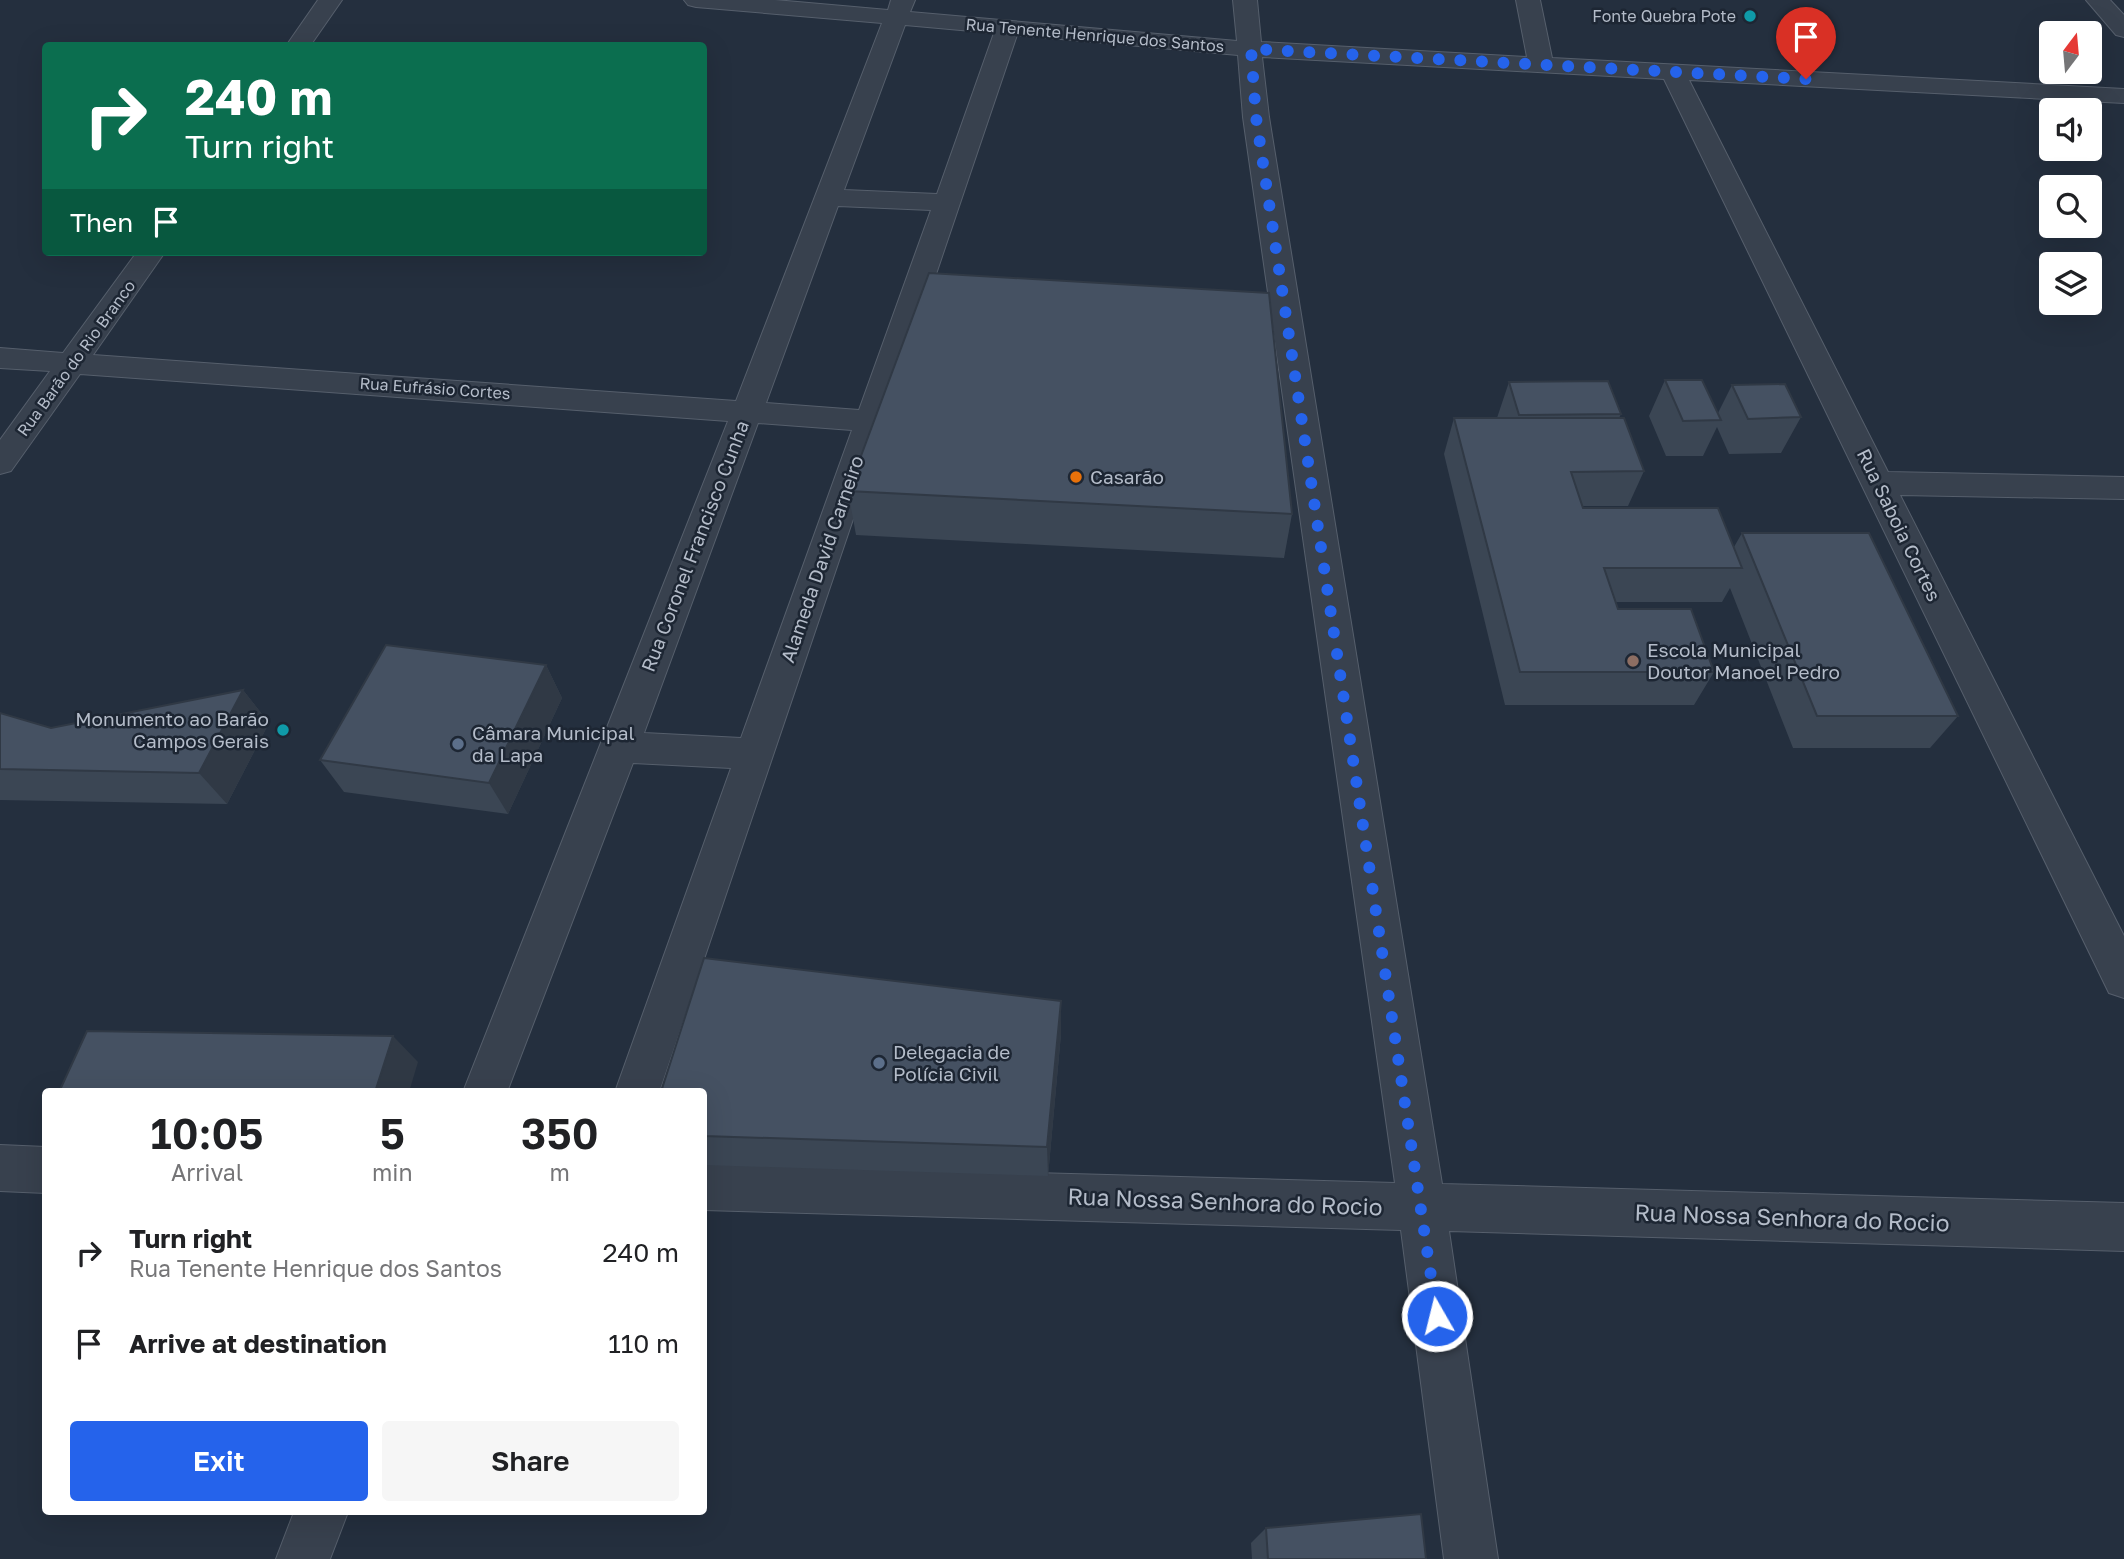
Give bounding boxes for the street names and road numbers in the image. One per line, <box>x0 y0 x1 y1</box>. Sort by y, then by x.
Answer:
street label: Rua Tenente Henrique dos Santos <box>965 14 1225 56</box>
street label: Rua Barão do Rio Branco <box>13 276 139 440</box>
street label: Rua Eufrásio Cortes <box>359 373 511 403</box>
street label: Rua Coronel Francisco Cunha <box>636 417 753 675</box>
street label: Rua Saboia Cortes <box>1853 445 1946 605</box>
street label: Alameda David Carneiro <box>775 452 868 665</box>
street label: Rua Nossa Senhora do Rocio <box>1067 1182 1383 1220</box>
street label: Rua Nossa Senhora do Rocio <box>1634 1198 1950 1236</box>

